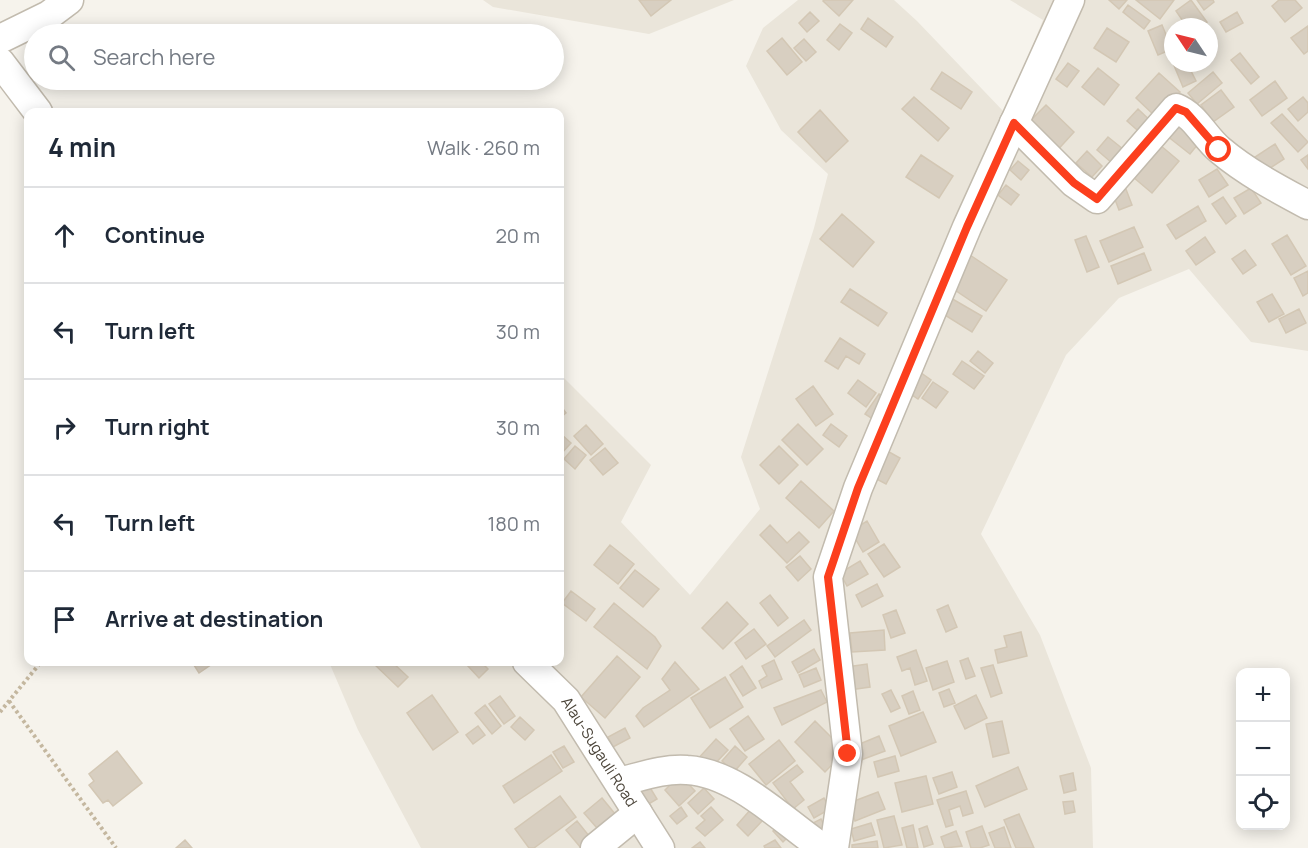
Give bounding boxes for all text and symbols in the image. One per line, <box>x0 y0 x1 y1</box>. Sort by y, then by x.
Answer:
north arrow <box>1164 18 1218 72</box>
search box <box>24 24 564 90</box>
icon: search <box>45 41 78 74</box>
text: Search here <box>93 42 215 72</box>
text: 4 min <box>48 129 116 165</box>
text: Walk · 260 m <box>427 134 540 161</box>
route start <box>1205 136 1231 162</box>
icon: ahead <box>48 219 81 252</box>
text: Continue <box>105 220 205 250</box>
text: 20 m <box>495 222 540 249</box>
icon: left <box>48 315 81 348</box>
text: Turn left <box>105 316 195 346</box>
text: 30 m <box>496 318 540 345</box>
icon: right <box>48 411 81 444</box>
text: Turn right <box>105 412 210 442</box>
text: 30 m <box>496 414 540 441</box>
icon: left <box>48 507 81 540</box>
text: Turn left <box>105 508 195 538</box>
text: 180 m <box>487 510 540 537</box>
icon: arrive <box>48 603 81 636</box>
text: Arrive at destination <box>105 604 323 634</box>
map controls <box>1236 668 1290 830</box>
button: + <box>1236 668 1290 722</box>
street label: Alau-Sugauli Road <box>557 693 642 811</box>
button: − <box>1236 722 1290 776</box>
route end <box>834 740 860 766</box>
button: locate <box>1236 776 1290 830</box>

